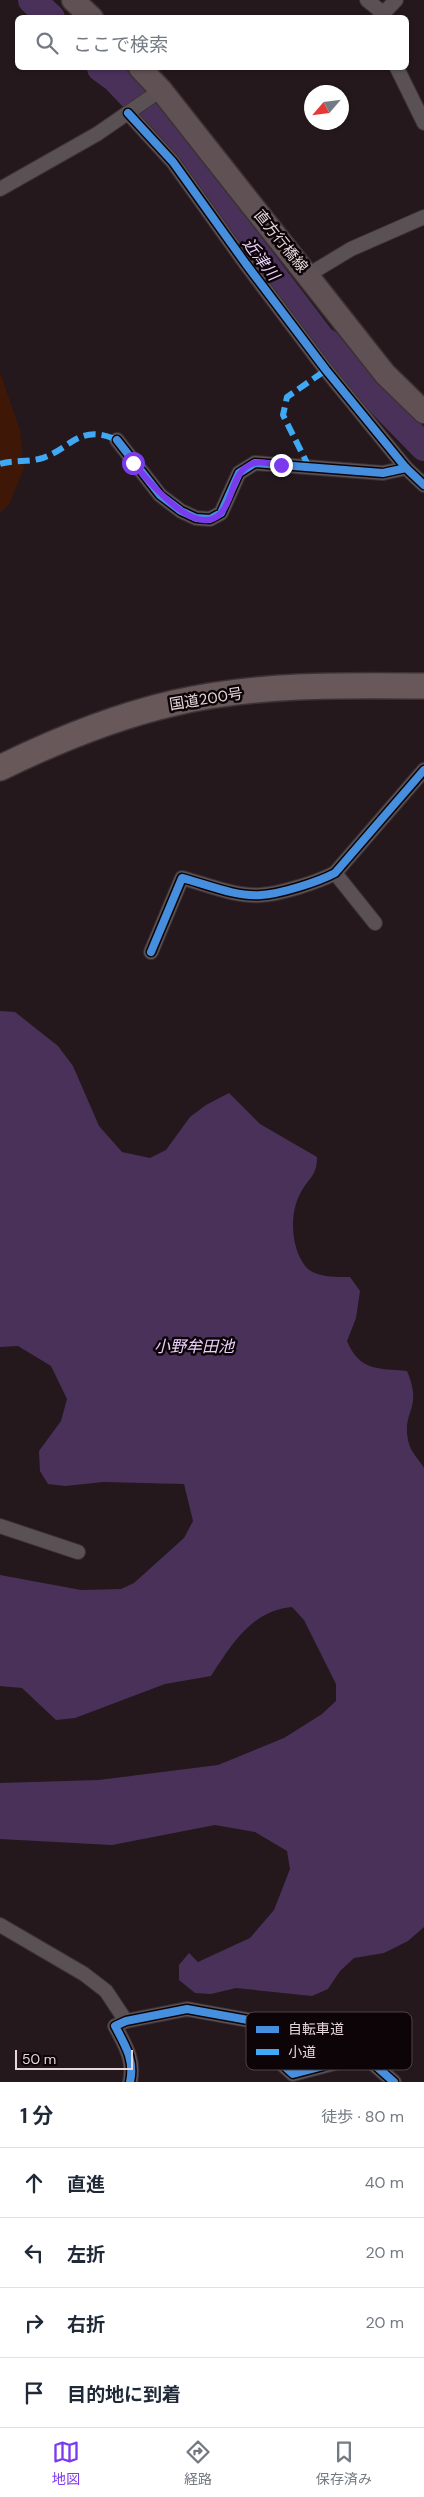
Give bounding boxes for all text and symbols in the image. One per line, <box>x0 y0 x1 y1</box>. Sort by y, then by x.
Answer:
search box <box>15 15 409 70</box>
icon: search <box>33 29 61 57</box>
text: ここで検索 <box>73 32 168 57</box>
north arrow <box>304 85 349 130</box>
street label: 直方行橋線 <box>250 206 312 276</box>
water label: 近津川 <box>238 234 285 286</box>
route start <box>122 452 145 475</box>
route end <box>270 454 293 477</box>
street label: 国道200号 <box>168 683 244 715</box>
water label: 小野牟田池 <box>154 1336 236 1357</box>
legend <box>246 2012 412 2070</box>
text: 自転車道 <box>288 2020 344 2038</box>
text: 小道 <box>288 2043 316 2061</box>
scale bar <box>15 2047 132 2070</box>
text: 50 m <box>22 2050 56 2068</box>
text: 1 分 <box>20 2102 54 2130</box>
text: 徒歩 · 80 m <box>321 2106 404 2127</box>
icon: ahead <box>20 2169 48 2197</box>
text: 直進 <box>67 2172 105 2197</box>
text: 40 m <box>365 2172 404 2193</box>
icon: left <box>20 2239 48 2267</box>
text: 左折 <box>67 2242 105 2267</box>
text: 20 m <box>365 2242 404 2263</box>
icon: right <box>20 2309 48 2337</box>
text: 右折 <box>67 2312 105 2337</box>
text: 20 m <box>365 2312 404 2333</box>
icon: arrive <box>20 2379 48 2407</box>
text: 目的地に到着 <box>67 2382 181 2407</box>
tab: 地図 <box>52 2438 80 2488</box>
tab: 経路 <box>184 2438 212 2488</box>
tab: 保存済み <box>316 2438 372 2488</box>

